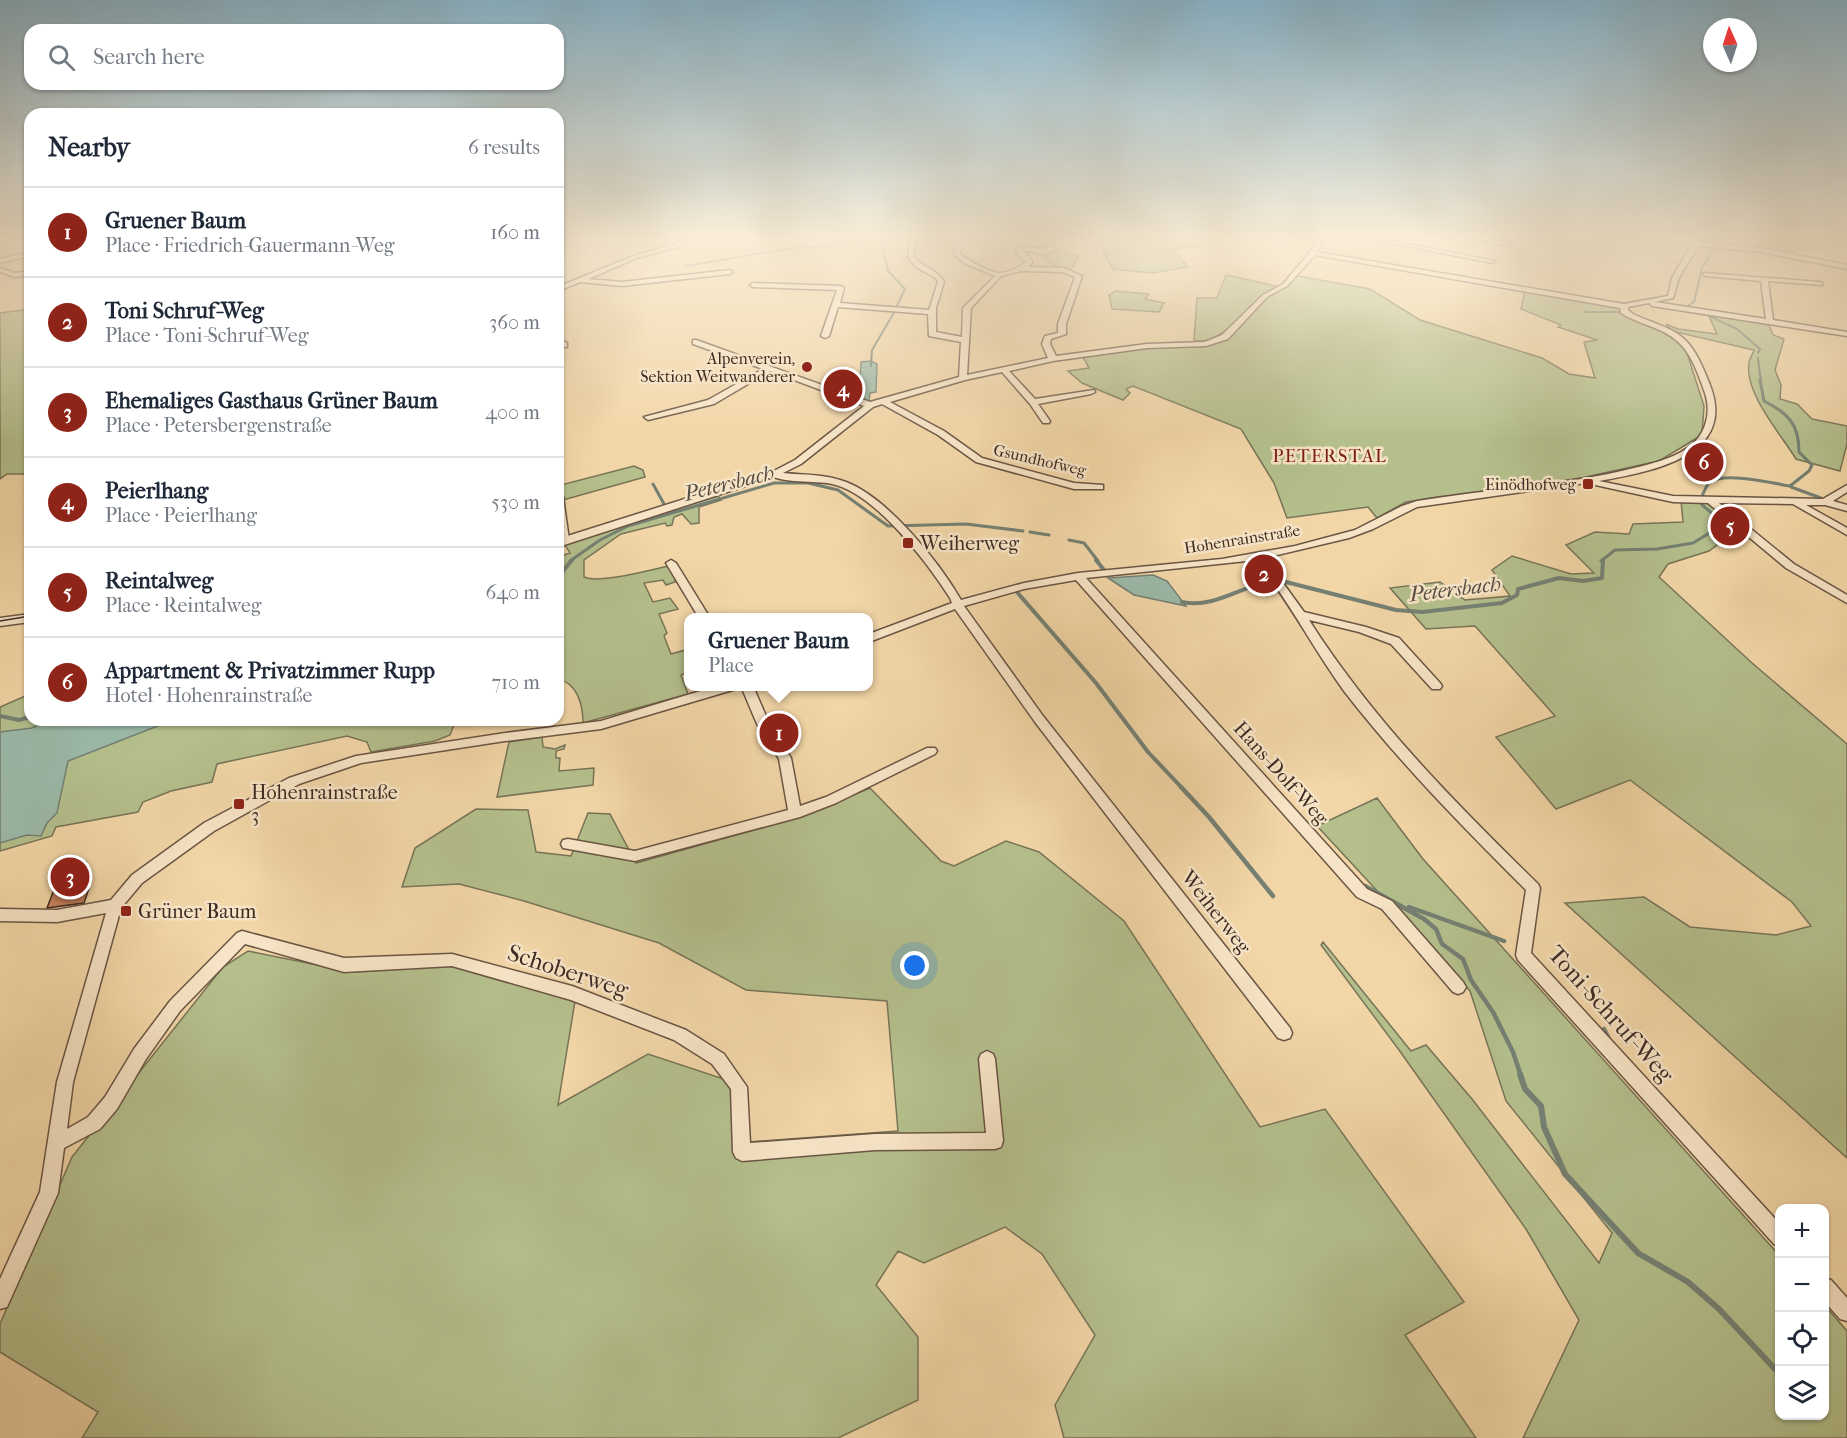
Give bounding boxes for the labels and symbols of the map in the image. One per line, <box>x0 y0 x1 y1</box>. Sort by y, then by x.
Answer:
north arrow <box>1703 18 1757 72</box>
place label: Alpenverein, Sektion Weitwanderer <box>640 349 795 386</box>
marker: Alpenverein, Sektion Weitwanderer <box>800 360 814 374</box>
pin: 4 <box>824 366 862 412</box>
street label: Gsundhofweg <box>992 440 1089 480</box>
pin: 6 <box>1684 440 1724 484</box>
district label: PETERSTAL <box>1273 446 1387 467</box>
water label: Petersbach <box>681 460 777 506</box>
place label: Einödhofweg <box>1485 475 1576 494</box>
marker: Einödhofweg <box>1581 477 1595 491</box>
pin: 5 <box>1710 504 1750 548</box>
street label: Hohenrainstraße <box>1183 520 1301 558</box>
place label: Weiherweg <box>919 532 1019 555</box>
marker: Weiherweg <box>901 536 915 550</box>
pin: 2 <box>1244 552 1284 596</box>
water label: Petersbach <box>1407 571 1502 607</box>
pin: 1 <box>760 710 798 756</box>
street label: Hans-Dolf-Weg <box>1229 717 1333 829</box>
place label: Hohenrainstraße 3 <box>251 781 398 827</box>
marker: Hohenrainstraße 3 <box>232 797 246 811</box>
pin: 3 <box>50 854 90 900</box>
street label: Weiherweg <box>1176 865 1256 958</box>
place label: Grüner Baum <box>138 900 257 923</box>
marker: Grüner Baum <box>119 904 133 918</box>
street label: Schoberweg <box>504 938 633 1004</box>
street label: Toni-Schruf-Weg <box>1542 940 1680 1089</box>
your location <box>900 951 929 980</box>

